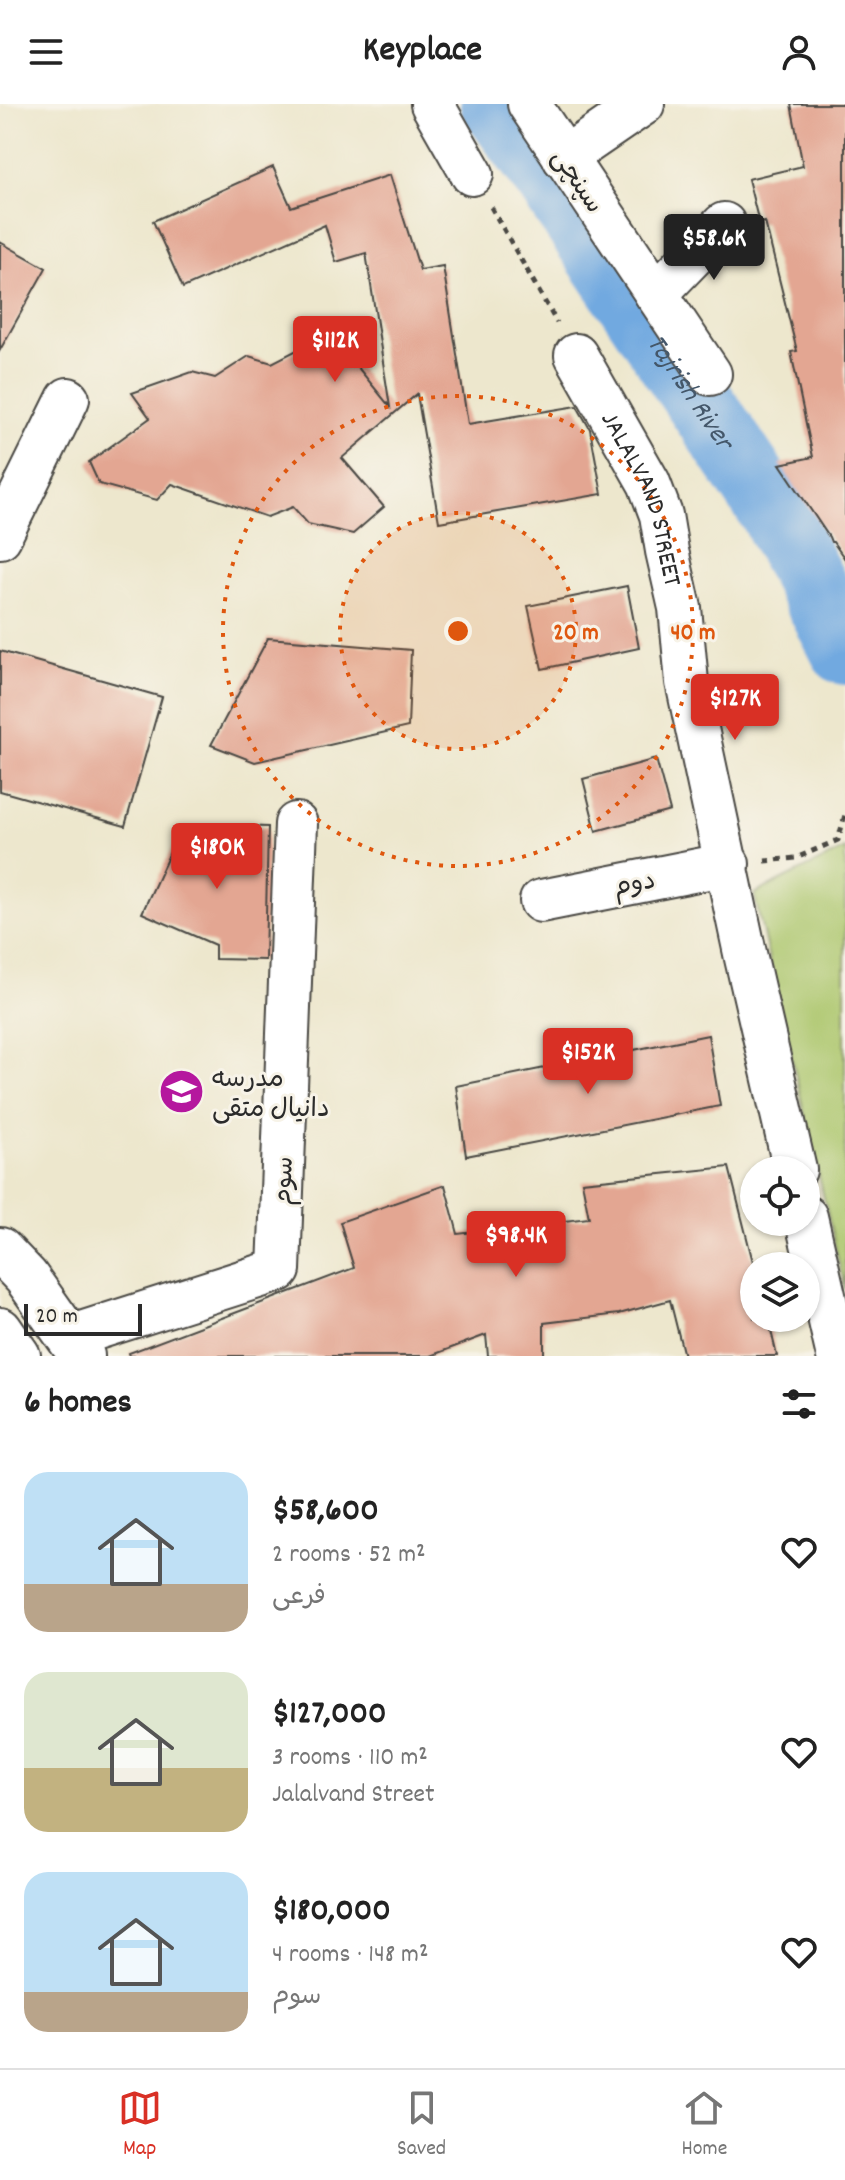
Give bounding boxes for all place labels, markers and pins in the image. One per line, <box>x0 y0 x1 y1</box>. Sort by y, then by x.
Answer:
pin: $58.6K <box>649 214 779 282</box>
pin: $112K <box>279 316 391 384</box>
centre of rings <box>444 617 472 645</box>
pin: $127K <box>679 674 791 742</box>
pin: $180K <box>161 823 273 891</box>
pin: $152K <box>532 1028 644 1096</box>
place label: مدرسه دانیال متقی <box>212 1062 329 1129</box>
school or university icon: مدرسه دانیال متقی <box>157 1068 205 1116</box>
pin: $98.4K <box>451 1211 581 1279</box>

